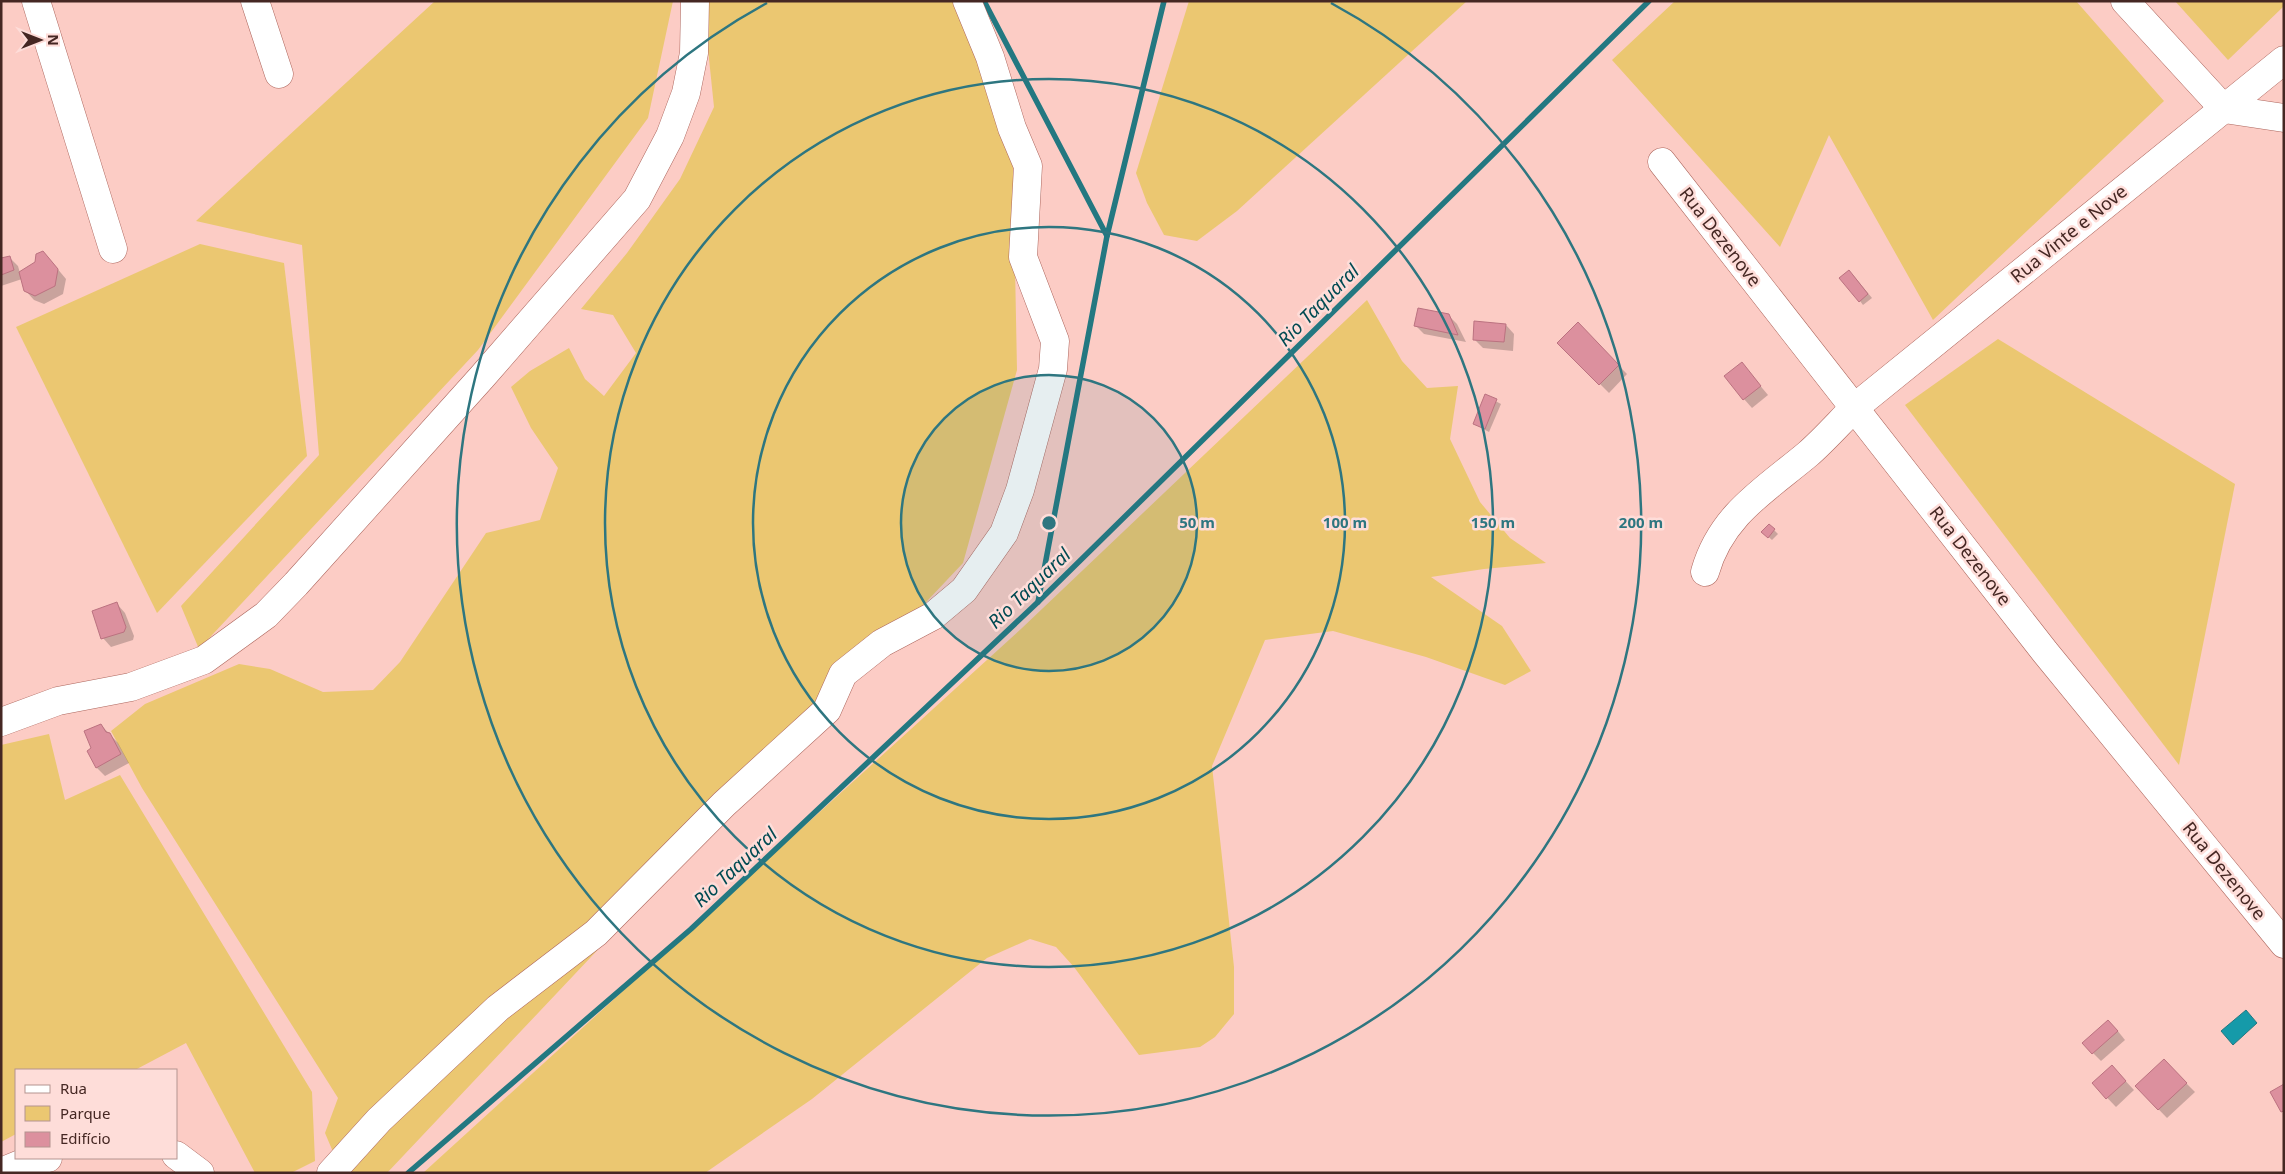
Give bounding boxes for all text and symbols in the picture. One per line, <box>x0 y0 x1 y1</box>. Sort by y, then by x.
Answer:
north arrow <box>15 15 65 65</box>
text: N <box>44 34 63 46</box>
street label: Rua Vinte e Nove <box>2005 179 2132 288</box>
street label: Rua Dezenove <box>1674 182 1767 291</box>
water label: Rio Taquaral <box>1271 258 1365 352</box>
street label: Rua Dezenove <box>1924 501 2017 610</box>
text: 50 m <box>1179 512 1215 532</box>
text: 100 m <box>1323 512 1367 532</box>
text: 150 m <box>1471 512 1515 532</box>
text: 200 m <box>1619 512 1663 532</box>
centre of rings <box>1040 514 1058 532</box>
water label: Rio Taquaral <box>982 541 1077 634</box>
street label: Rua Dezenove <box>2178 816 2272 924</box>
water label: Rio Taquaral <box>687 821 783 913</box>
legend <box>15 1069 178 1159</box>
text: Rua <box>60 1078 87 1098</box>
text: Parque <box>60 1103 110 1123</box>
text: Edifício <box>60 1128 111 1148</box>

